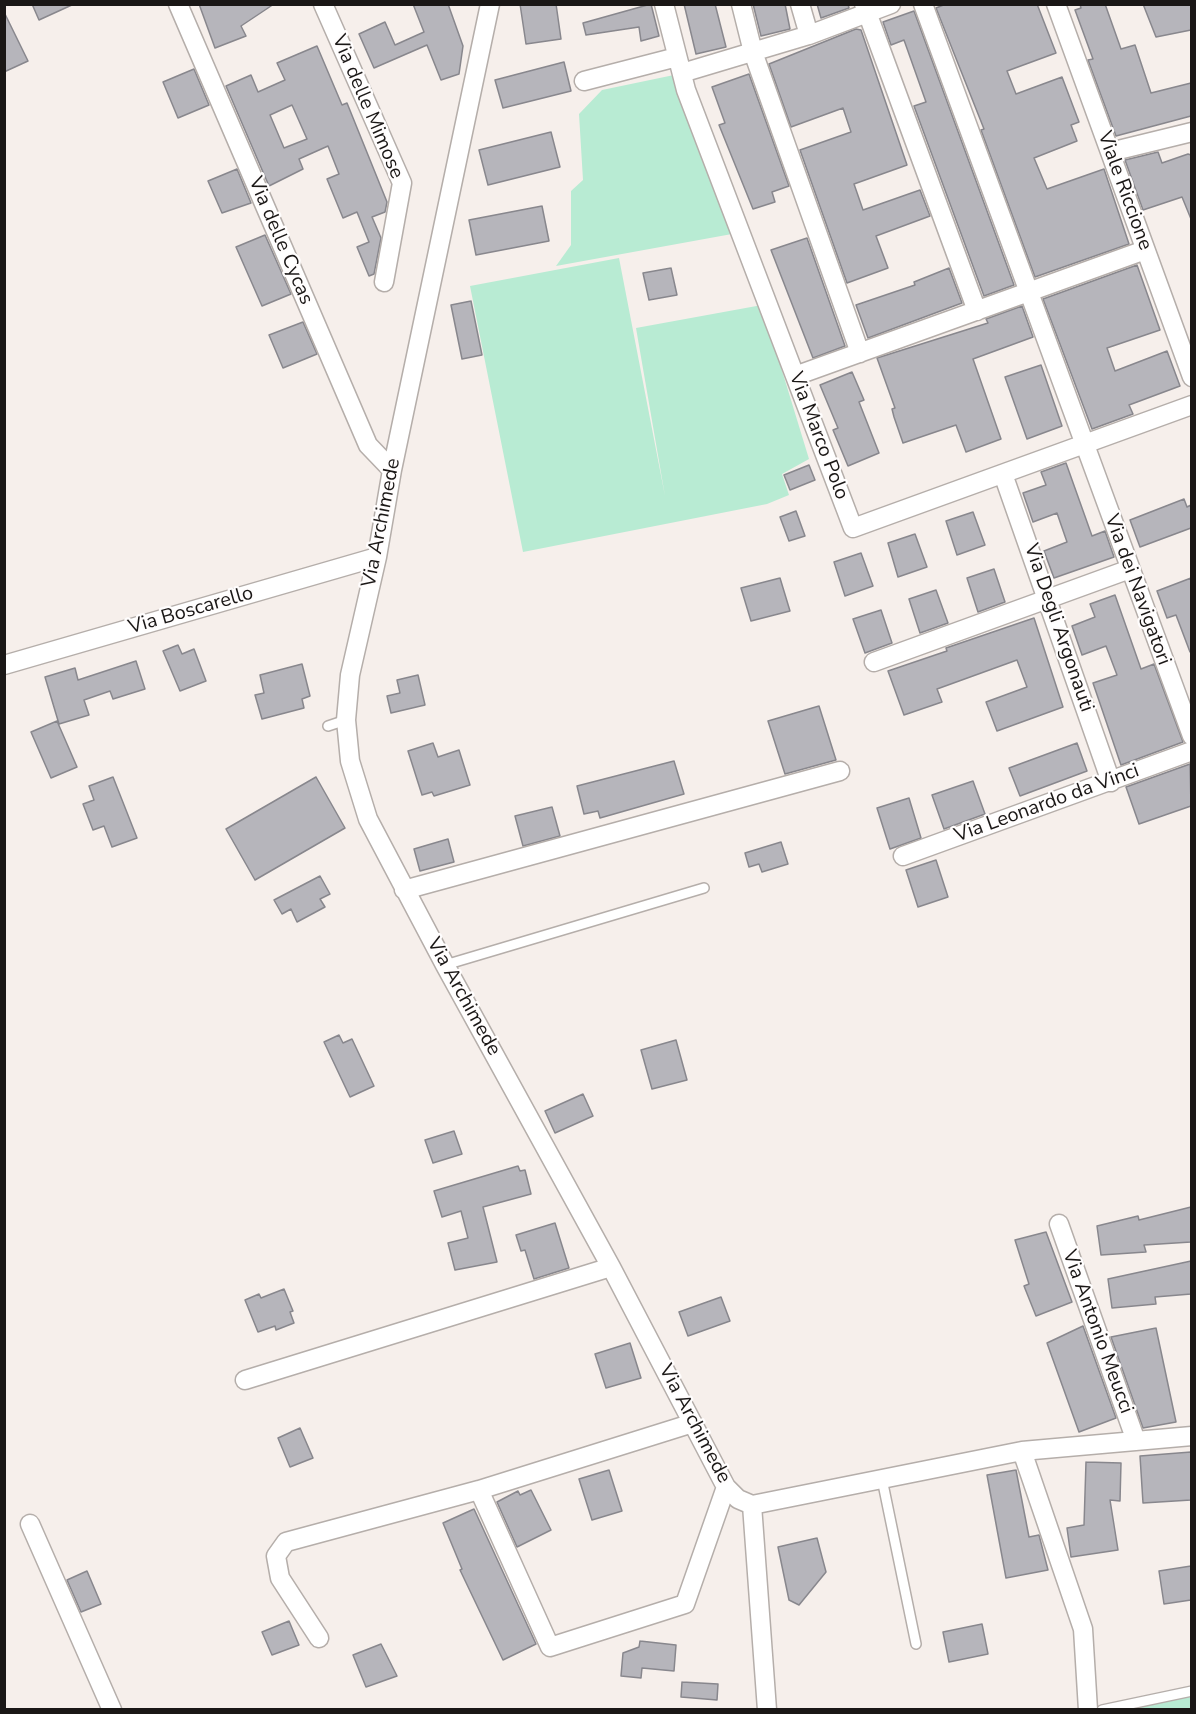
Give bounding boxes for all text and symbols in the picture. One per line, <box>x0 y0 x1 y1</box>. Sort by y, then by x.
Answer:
street label: Via delle Mimose <box>326 31 408 183</box>
street label: Viale Riccione <box>1091 128 1157 254</box>
street label: Via delle Cycas <box>242 173 318 309</box>
street label: Via Marco Polo <box>783 369 853 503</box>
street label: Via Archimede <box>358 456 406 590</box>
street label: Via dei Navigatori <box>1099 511 1175 669</box>
street label: Via Degli Argonauti <box>1018 541 1098 715</box>
street label: Via Boscarello <box>126 582 256 640</box>
street label: Via Leonardo da Vinci <box>951 759 1143 849</box>
street label: Via Archimede <box>421 934 505 1060</box>
street label: Via Antonio Meucci <box>1056 1247 1138 1417</box>
street label: Via Archimede <box>653 1360 735 1488</box>

